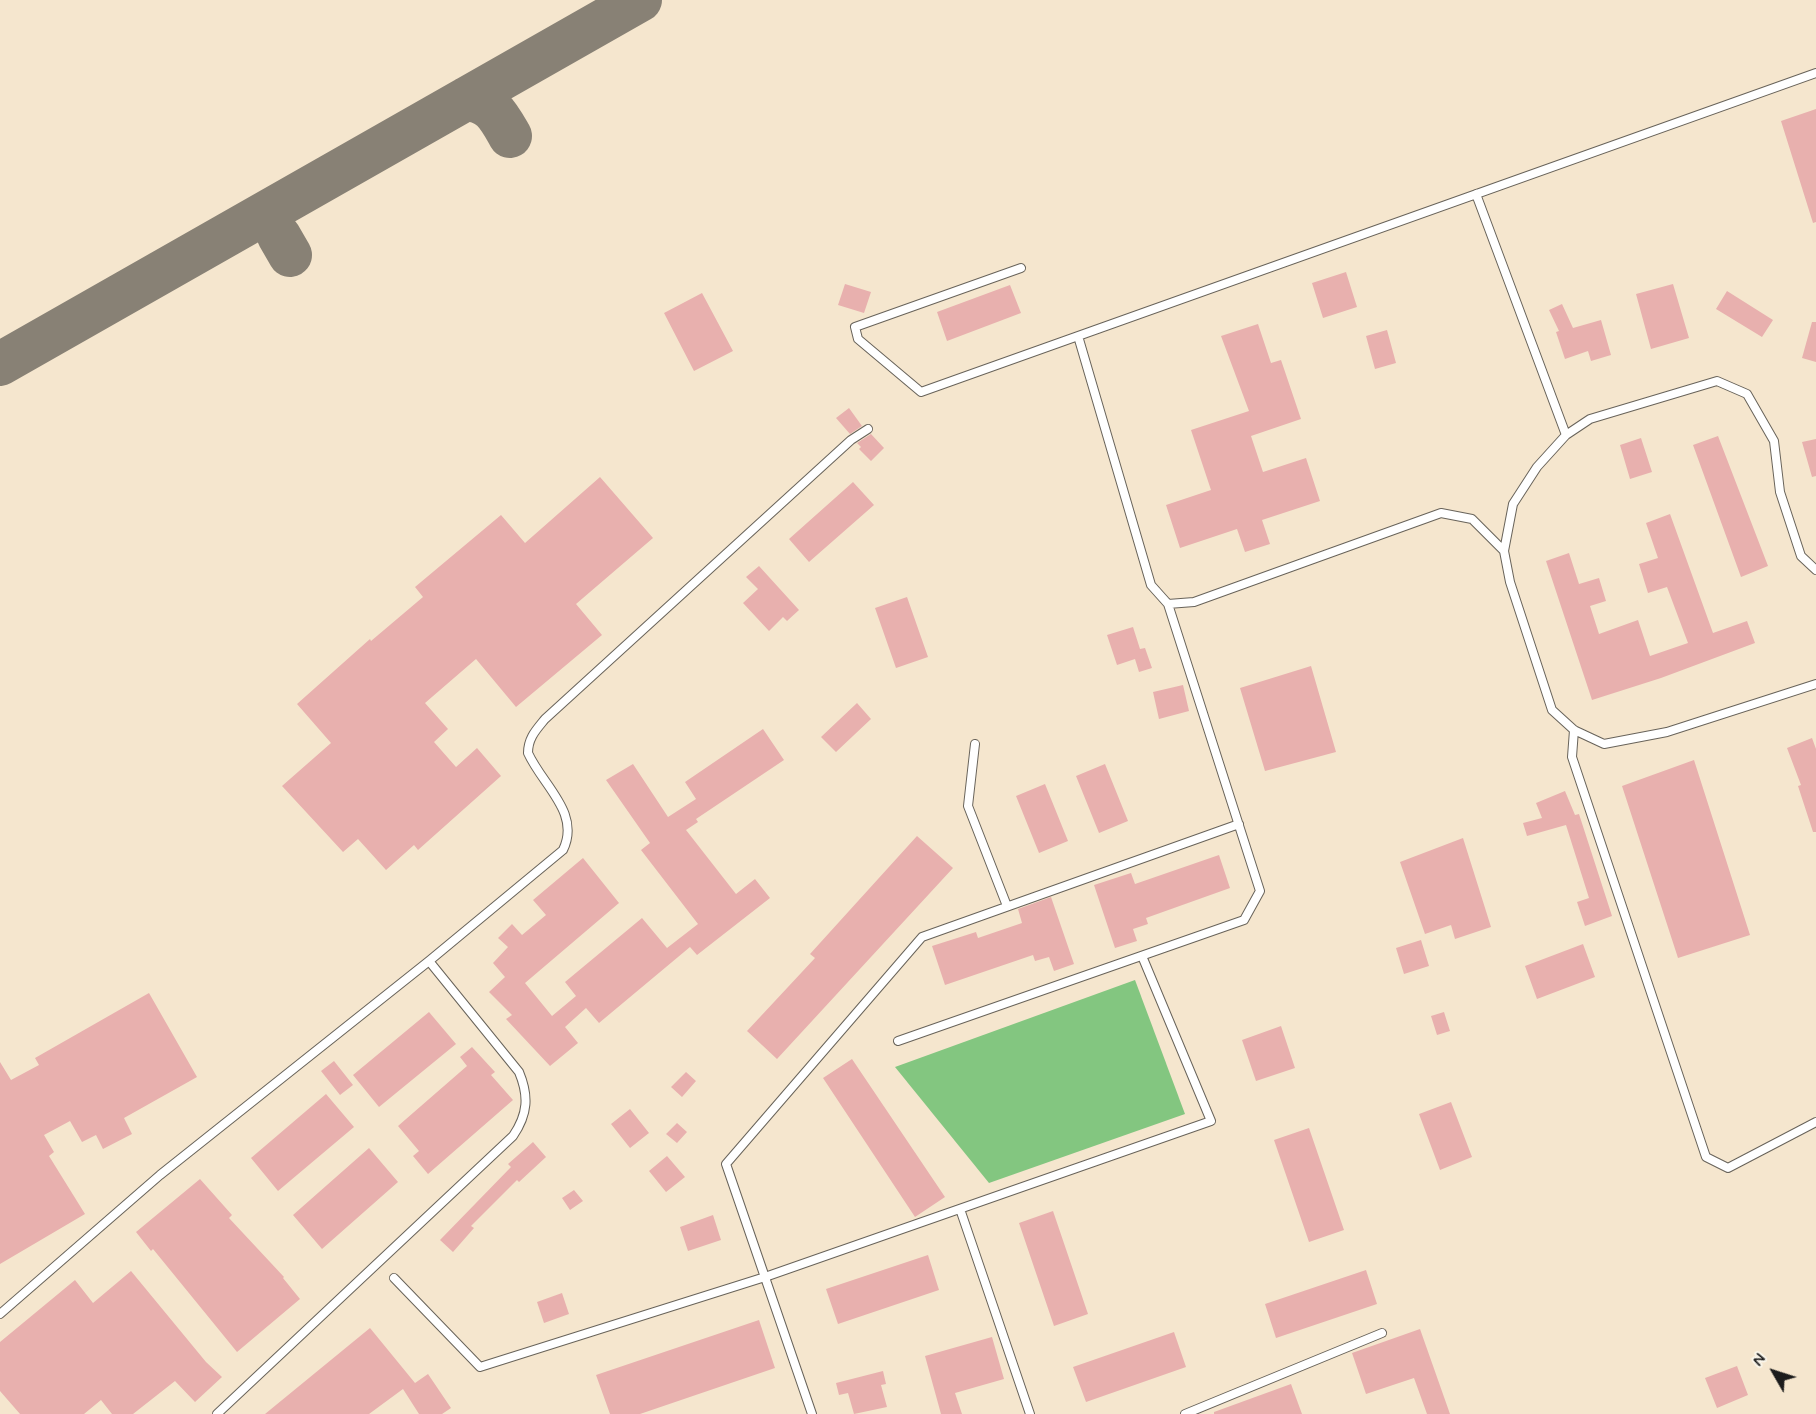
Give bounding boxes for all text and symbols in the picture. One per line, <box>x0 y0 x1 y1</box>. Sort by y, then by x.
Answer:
north arrow <box>1744 1342 1804 1402</box>
text: N <box>1748 1350 1771 1371</box>

